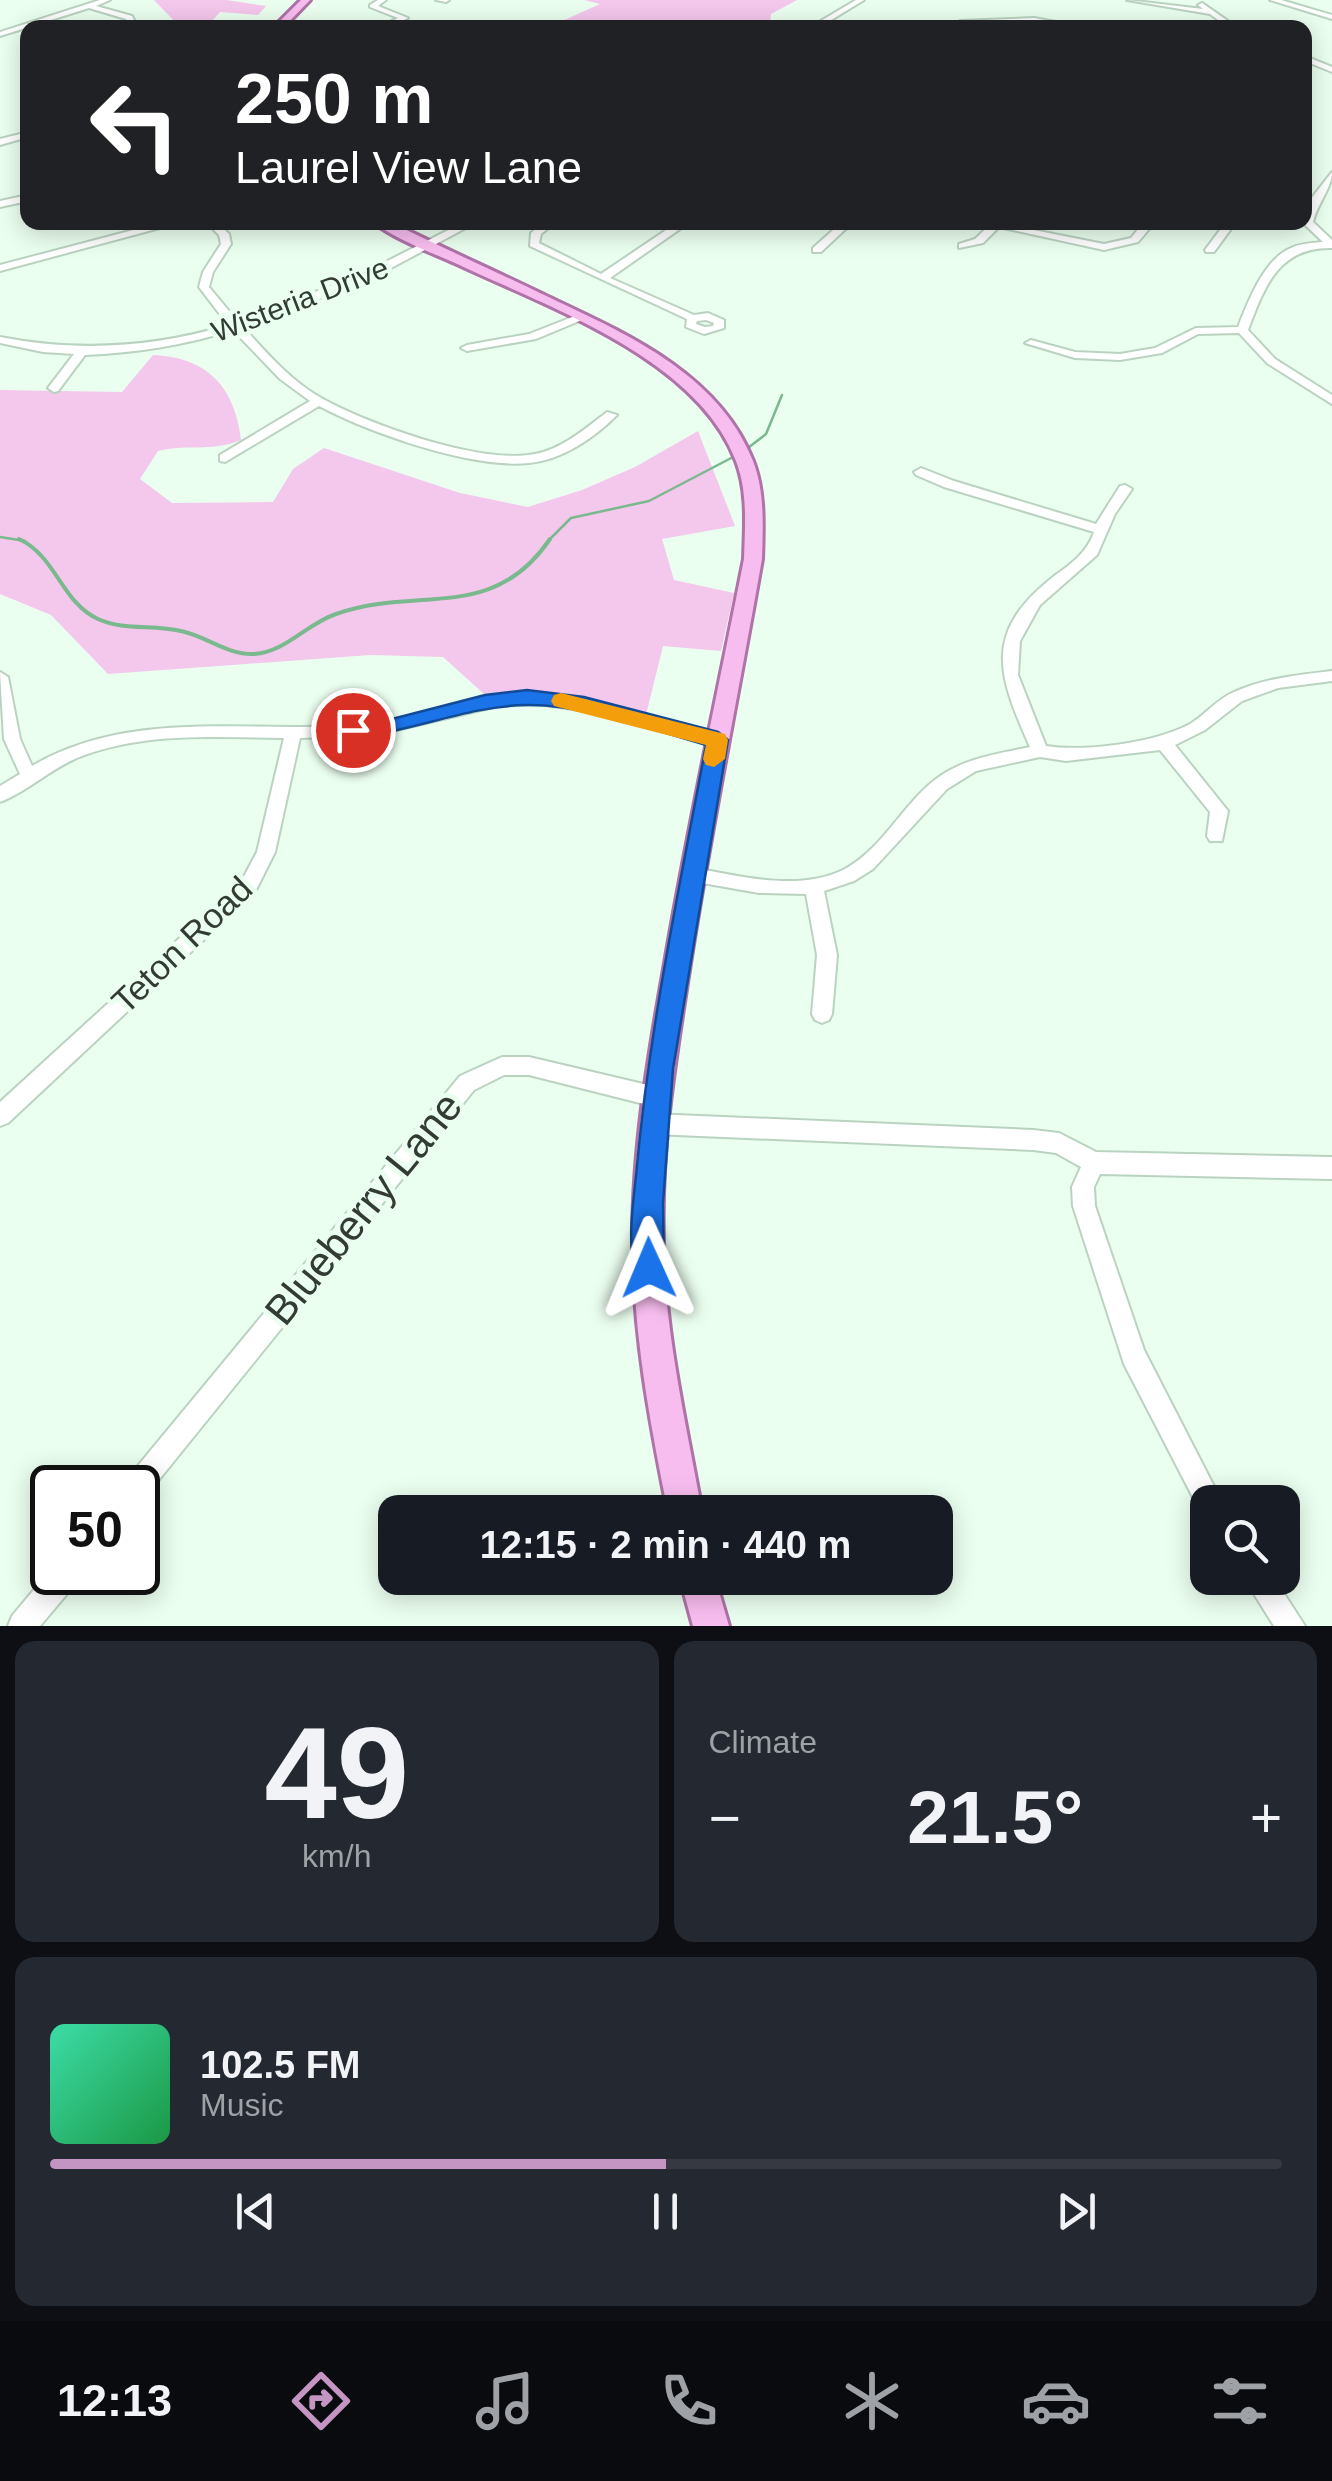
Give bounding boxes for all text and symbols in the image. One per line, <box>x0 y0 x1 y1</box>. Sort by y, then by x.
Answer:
icon: left <box>70 60 200 190</box>
text: 250 m <box>235 60 433 138</box>
text: Laurel View Lane <box>235 142 582 193</box>
street label: Wisteria Drive <box>207 251 393 348</box>
pin <box>311 688 396 773</box>
icon: arrive <box>326 703 381 758</box>
street label: Teton Road <box>104 868 260 1021</box>
street label: Blueberry Lane <box>255 1083 471 1334</box>
position arrow <box>597 1216 701 1320</box>
speed limit sign: 50 <box>30 1465 160 1595</box>
map controls <box>1190 1485 1300 1595</box>
button: search <box>1190 1485 1300 1595</box>
text: 12:15 · 2 min · 440 m <box>480 1524 851 1566</box>
text: 49 <box>264 1700 409 1846</box>
text: Climate <box>709 1724 817 1760</box>
text: 21.5° <box>907 1775 1083 1859</box>
text: − <box>709 1787 741 1849</box>
text: + <box>1250 1787 1282 1849</box>
text: km/h <box>302 1838 371 1874</box>
text: 102.5 FM <box>200 2044 361 2086</box>
text: Music <box>200 2087 284 2123</box>
icon: previous <box>228 2184 283 2239</box>
icon: pause <box>638 2184 693 2239</box>
icon: next <box>1049 2184 1104 2239</box>
icon: directions <box>286 2366 356 2436</box>
icon: music <box>470 2366 540 2436</box>
icon: phone <box>654 2366 724 2436</box>
icon: climate <box>837 2366 907 2436</box>
icon: car <box>1021 2366 1091 2436</box>
icon: filters <box>1205 2366 1275 2436</box>
text: 12:13 <box>57 2375 172 2426</box>

